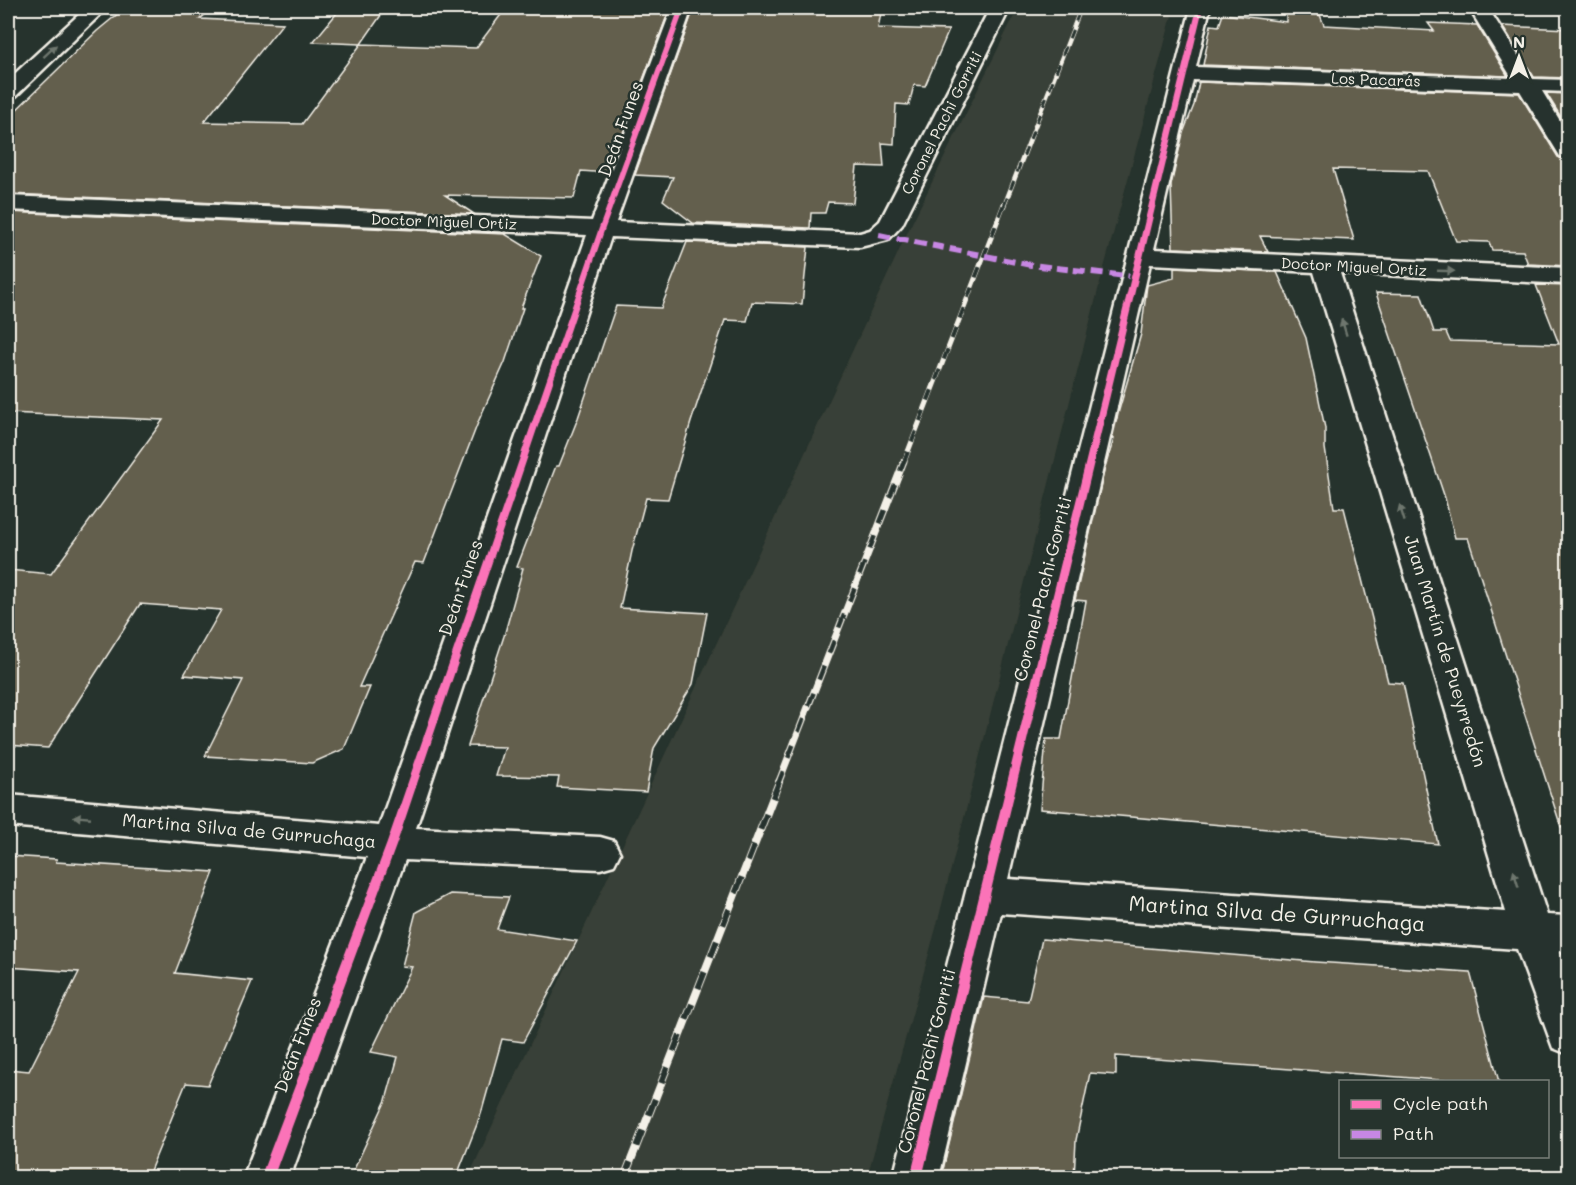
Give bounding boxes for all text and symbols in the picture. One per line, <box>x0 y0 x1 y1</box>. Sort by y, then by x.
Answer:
north arrow <box>1489 27 1549 87</box>
text: N <box>1513 31 1525 52</box>
one-way arrow <box>43 45 57 59</box>
street label: Coronel Pachi Gorriti <box>896 48 986 198</box>
street label: Los Pacarás <box>1331 67 1421 91</box>
street label: Deán Funes <box>592 77 648 180</box>
street label: Doctor Miguel Ortiz <box>371 208 517 234</box>
street label: Doctor Miguel Ortiz <box>1281 252 1428 280</box>
one-way arrow <box>1437 266 1456 276</box>
one-way arrow <box>1339 318 1348 336</box>
street label: Coronel Pachi Gorriti <box>1007 494 1077 684</box>
one-way arrow <box>1397 504 1406 522</box>
street label: Juan Martín de Pueyrredón <box>1399 532 1493 770</box>
street label: Deán Funes <box>432 536 488 639</box>
street label: Martina Silva de Gurruchaga <box>121 807 377 853</box>
one-way arrow <box>73 812 92 822</box>
one-way arrow <box>1511 870 1520 888</box>
street label: Martina Silva de Gurruchaga <box>1128 889 1426 936</box>
street label: Coronel Pachi Gorriti <box>891 966 961 1156</box>
street label: Deán Funes <box>268 994 326 1096</box>
legend <box>1339 1080 1549 1158</box>
text: Cycle path <box>1393 1091 1488 1115</box>
text: Path <box>1393 1121 1433 1145</box>

